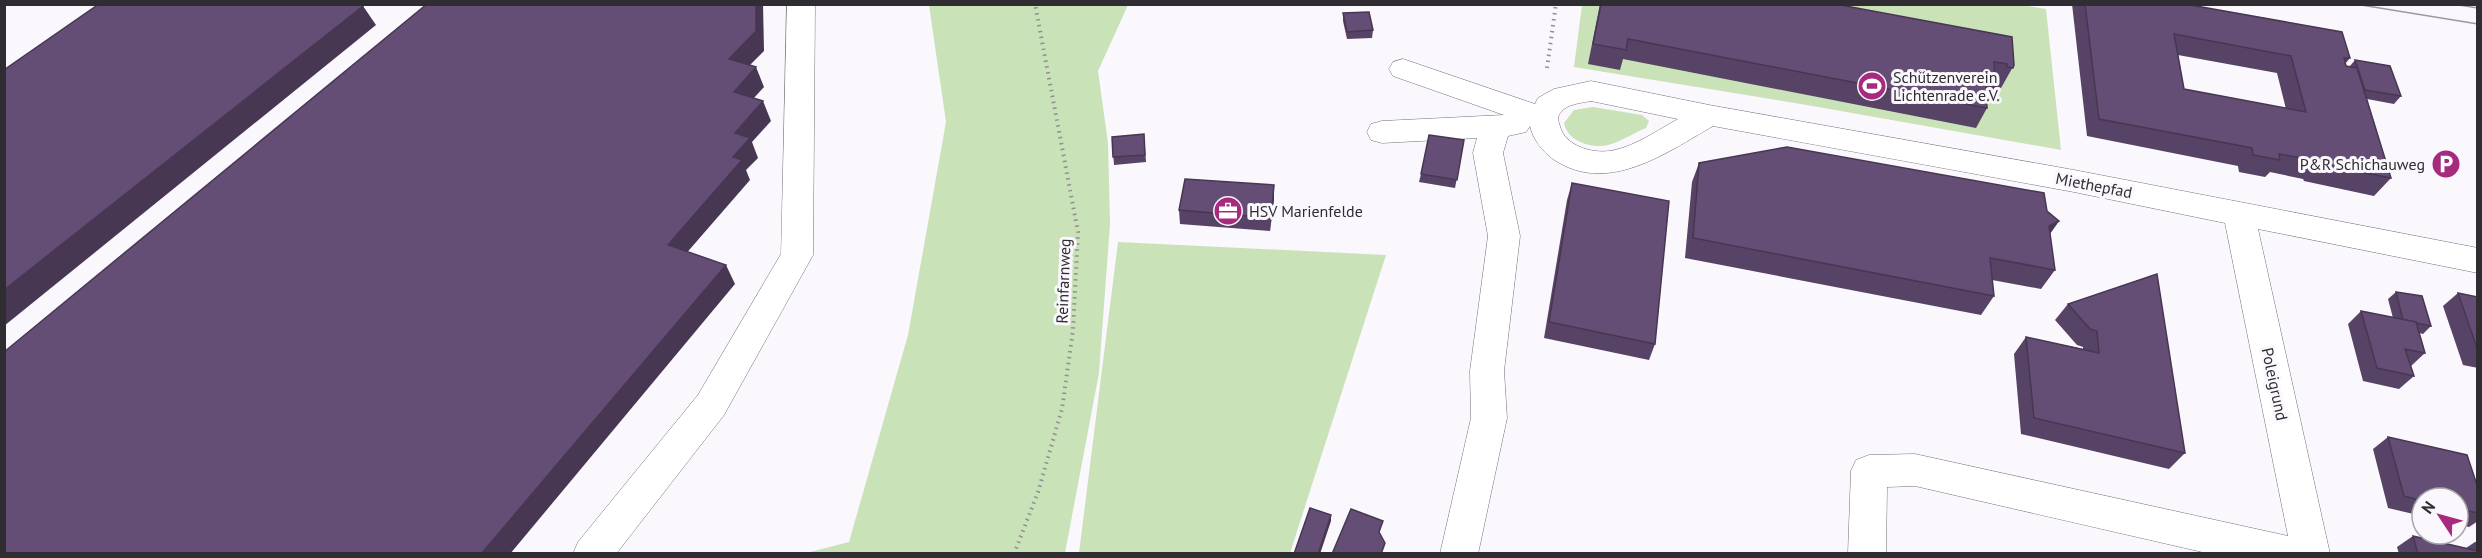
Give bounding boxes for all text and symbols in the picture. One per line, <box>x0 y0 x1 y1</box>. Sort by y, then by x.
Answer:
place label: Schützenverein Lichtenrade e.V. <box>1893 67 2000 105</box>
sports icon: Schützenverein Lichtenrade e.V. <box>1856 70 1888 102</box>
parking icon: P&R Schichauweg <box>2430 148 2462 180</box>
place label: P&R Schichauweg <box>2300 154 2425 174</box>
street label: Miethepfad <box>2054 168 2134 202</box>
office icon: HSV Marienfelde <box>1212 195 1244 227</box>
place label: HSV Marienfelde <box>1249 201 1363 221</box>
street label: Reinfarnweg <box>1052 238 1074 324</box>
street label: Poleigrund <box>2258 346 2292 422</box>
north arrow <box>2410 486 2470 546</box>
text: N <box>2417 497 2439 517</box>

